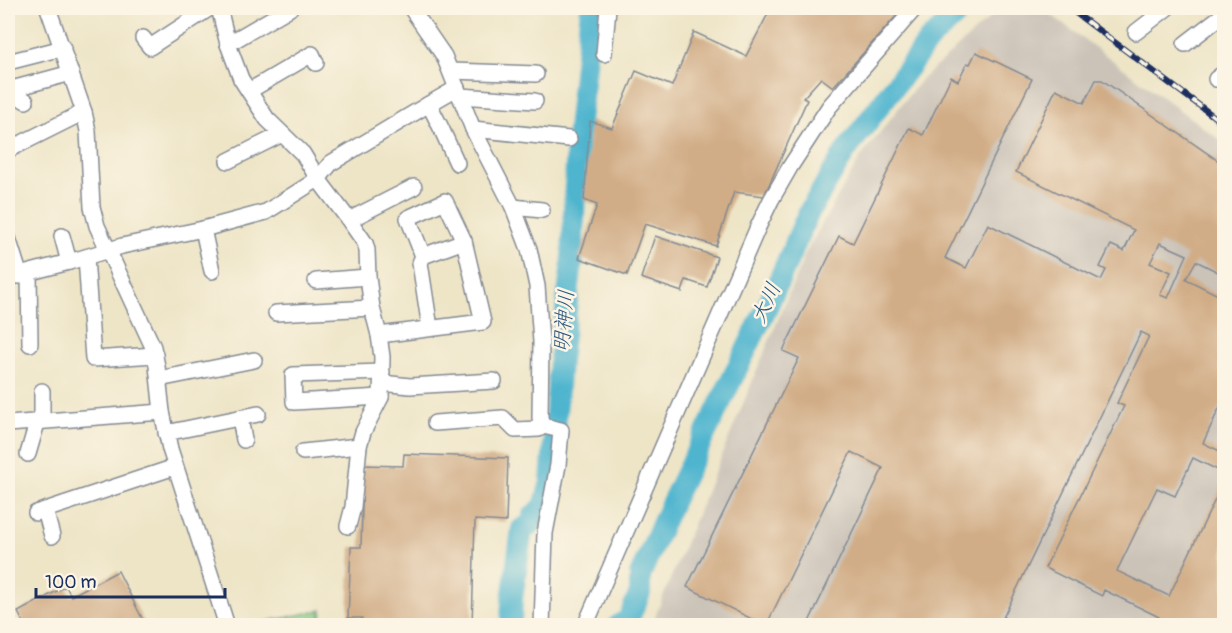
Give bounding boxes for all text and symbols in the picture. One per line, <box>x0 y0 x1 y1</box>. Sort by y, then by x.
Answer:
water label: 大川 <box>745 278 787 328</box>
water label: 明神川 <box>548 288 580 354</box>
scale bar <box>36 561 225 599</box>
text: 100 m <box>45 571 97 594</box>

